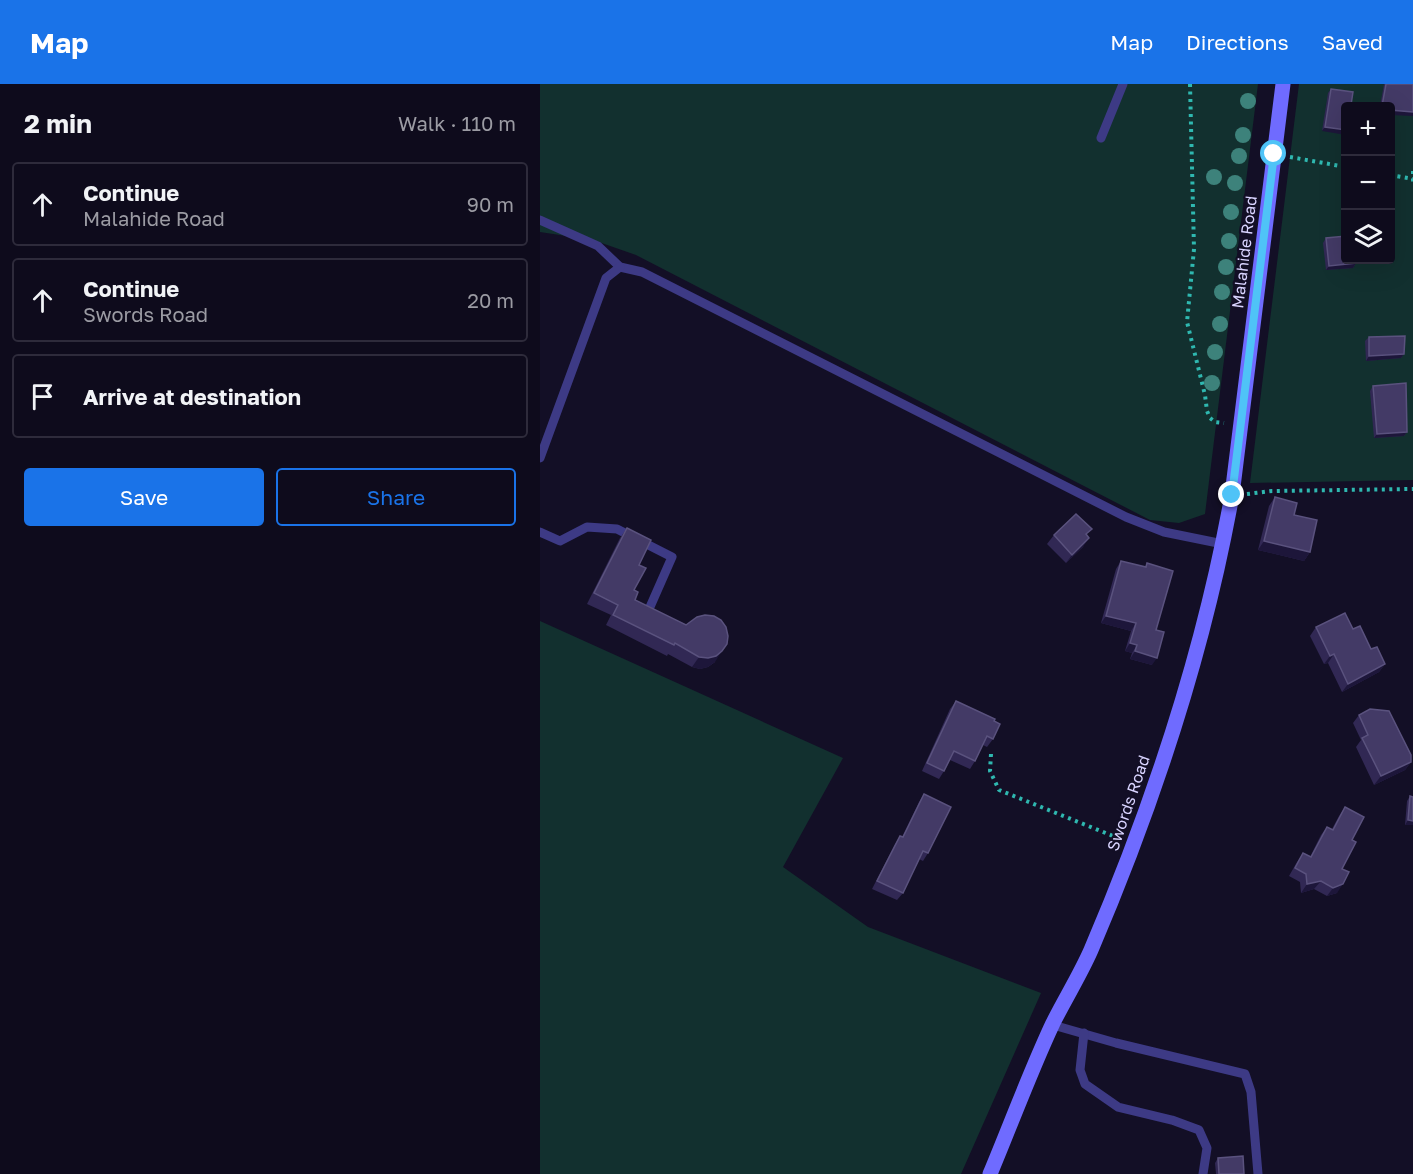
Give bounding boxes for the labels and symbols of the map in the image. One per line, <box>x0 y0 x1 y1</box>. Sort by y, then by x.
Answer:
route start <box>1260 140 1286 166</box>
street label: Malahide Road <box>1227 194 1261 310</box>
route end <box>1218 481 1244 507</box>
street label: Swords Road <box>1102 752 1154 854</box>

